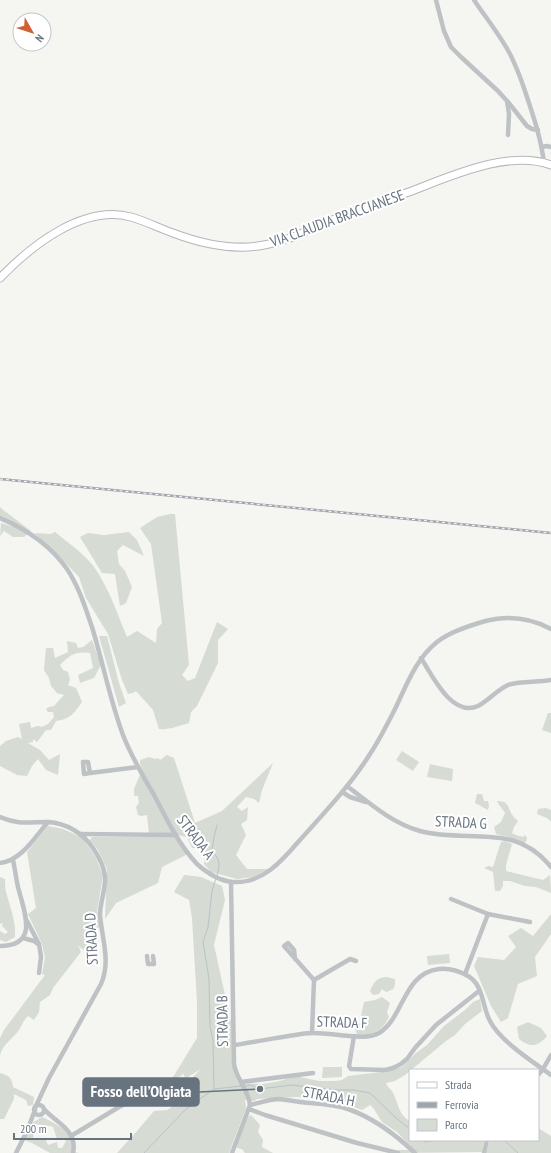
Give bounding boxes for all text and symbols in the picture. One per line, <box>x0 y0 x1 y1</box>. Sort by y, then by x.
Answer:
north arrow <box>12 12 52 52</box>
text: N <box>32 32 47 45</box>
street label: VIA CLAUDIA BRACCIANESE <box>266 185 407 251</box>
street label: STRADA A <box>173 811 220 864</box>
street label: STRADA G <box>435 811 487 833</box>
street label: STRADA D <box>80 912 102 966</box>
street label: STRADA B <box>212 995 232 1047</box>
street label: STRADA F <box>316 1012 368 1032</box>
legend <box>409 1069 539 1141</box>
text: Strada <box>445 1077 472 1092</box>
callout: Fosso dell’Olgiata <box>83 1078 199 1106</box>
text: Fosso dell’Olgiata <box>91 1081 192 1101</box>
street label: STRADA H <box>301 1082 357 1110</box>
text: Ferrovia <box>445 1097 479 1112</box>
scale bar <box>14 1115 131 1141</box>
text: Parco <box>445 1117 467 1132</box>
text: 200 m <box>20 1121 47 1136</box>

